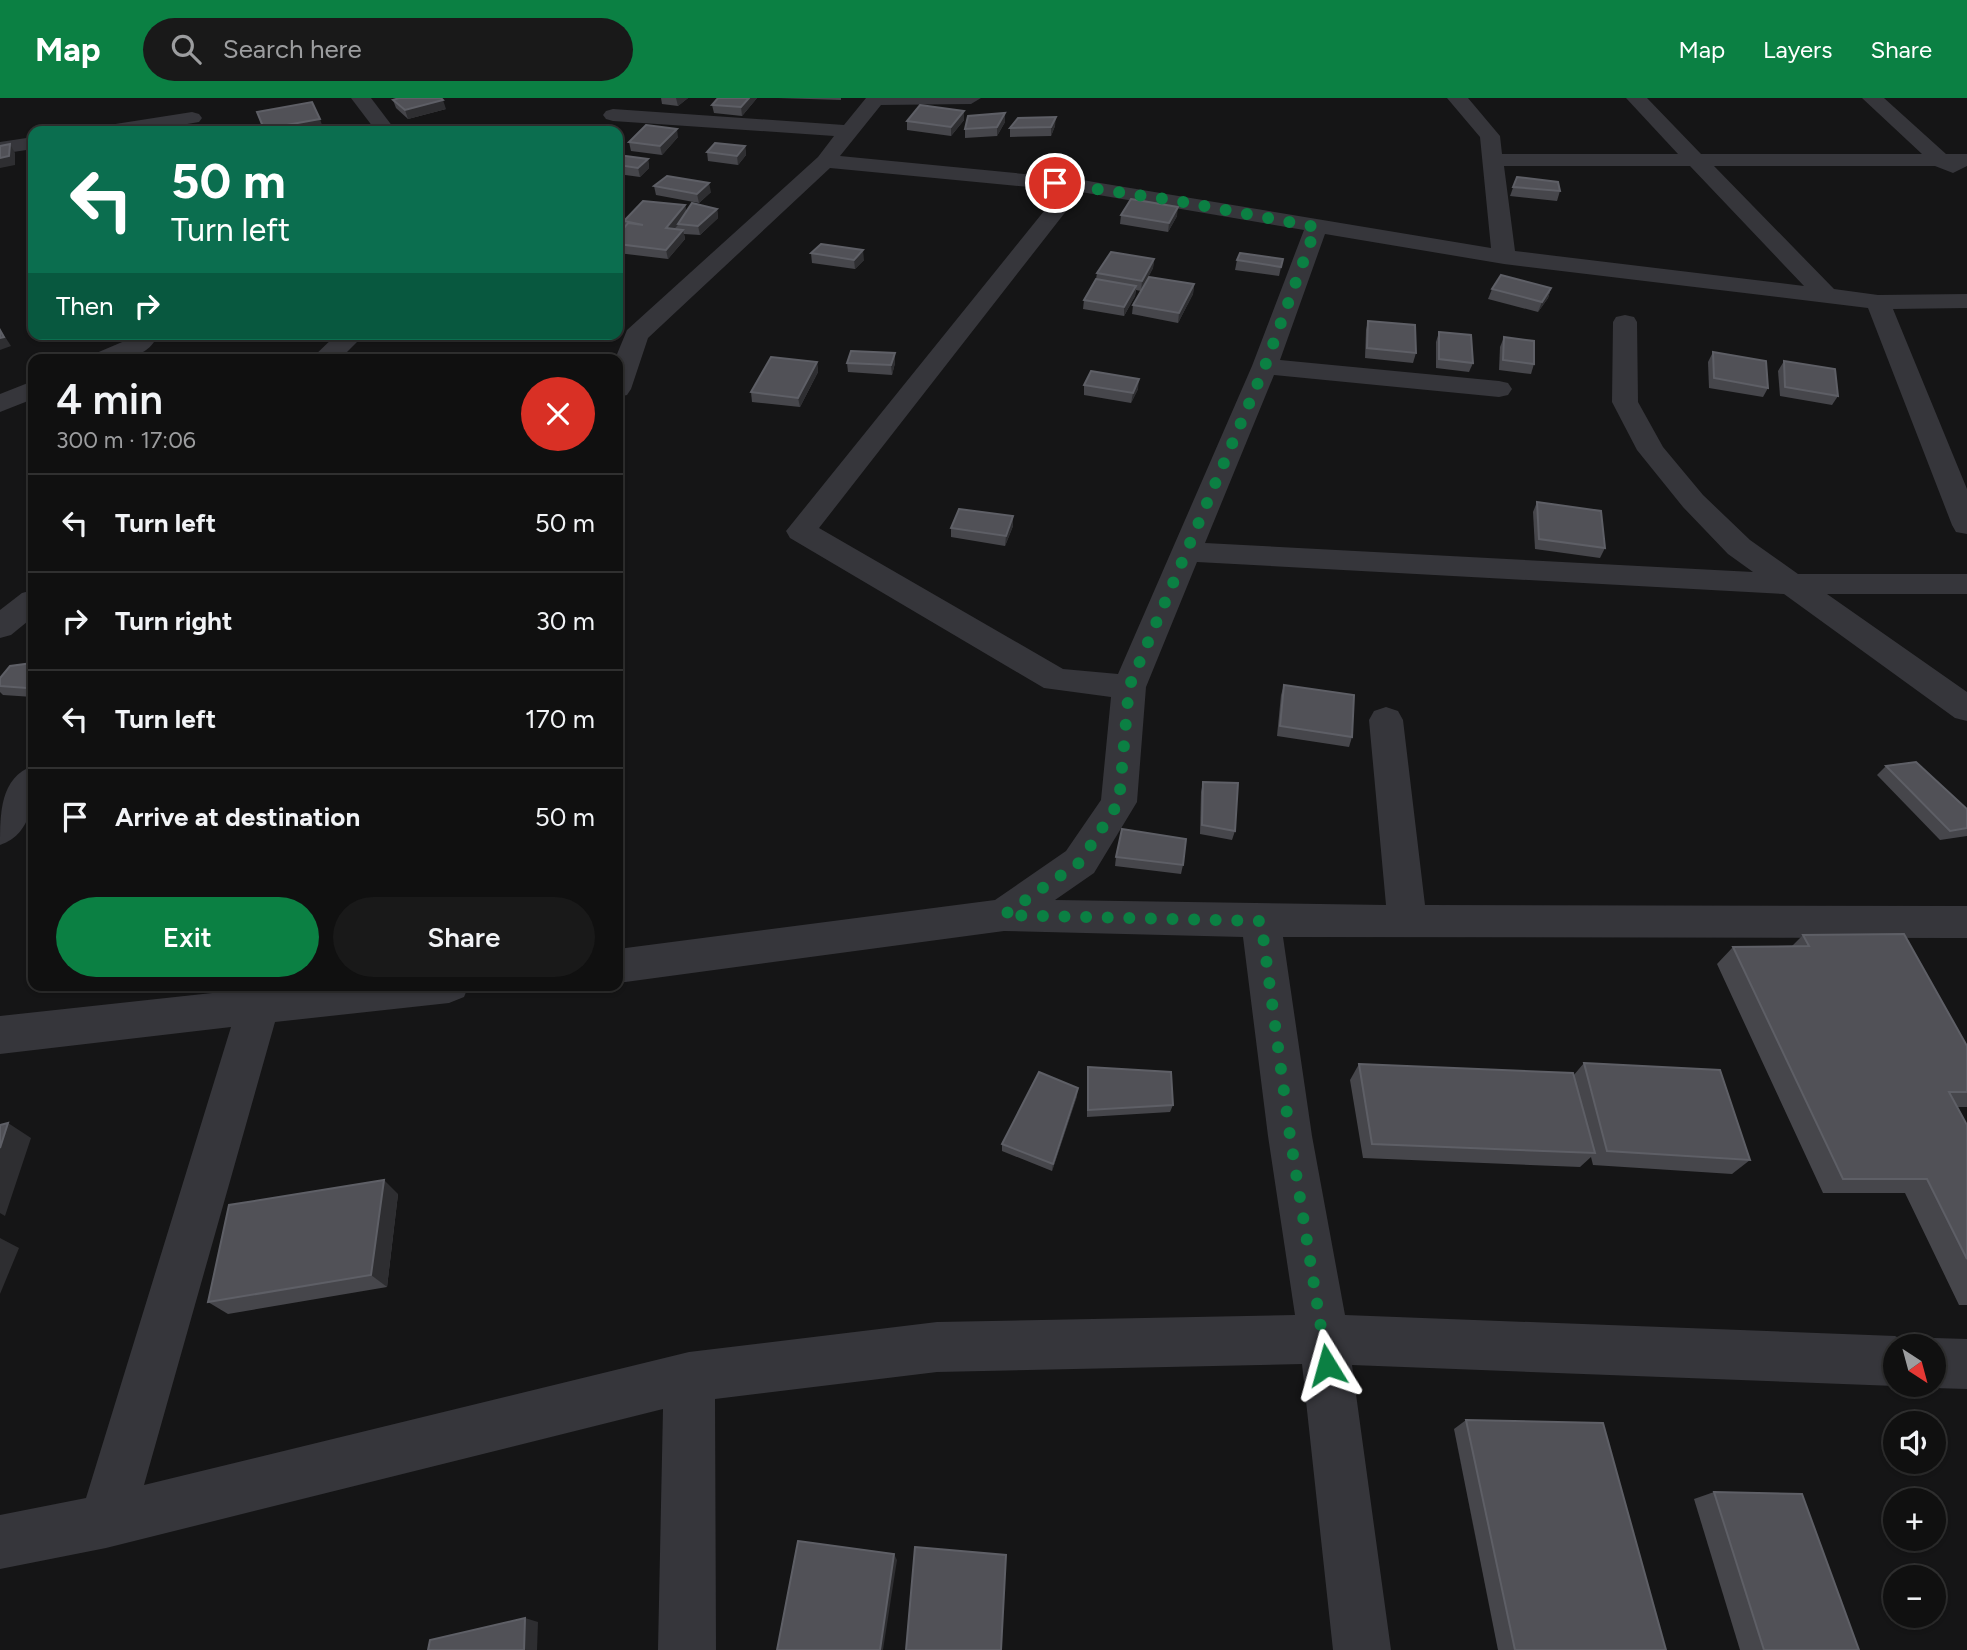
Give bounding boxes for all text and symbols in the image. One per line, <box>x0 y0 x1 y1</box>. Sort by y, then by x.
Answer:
search box <box>143 18 633 81</box>
text: Map <box>35 30 101 69</box>
icon: search <box>167 30 205 68</box>
text: Search here <box>223 33 362 65</box>
text: Map <box>1678 35 1725 64</box>
text: Layers <box>1763 35 1832 64</box>
text: Share <box>1870 35 1932 64</box>
text: 50 m <box>171 151 286 210</box>
pin <box>1025 153 1085 213</box>
icon: left <box>56 154 147 245</box>
icon: arrive <box>1036 164 1074 202</box>
text: Turn left <box>171 211 290 249</box>
icon: right <box>128 287 166 325</box>
text: Then <box>56 290 114 322</box>
text: 4 min <box>56 374 163 425</box>
button: close <box>521 377 595 451</box>
text: 300 m · 17:06 <box>56 426 196 454</box>
icon: left <box>56 504 94 542</box>
text: Turn left <box>115 507 216 539</box>
text: 50 m <box>535 507 595 539</box>
icon: right <box>56 602 94 640</box>
text: Turn right <box>115 605 232 637</box>
text: 30 m <box>536 605 595 637</box>
icon: left <box>56 700 94 738</box>
text: Turn left <box>115 703 216 735</box>
text: 170 m <box>525 703 595 735</box>
icon: arrive <box>56 798 94 836</box>
text: Arrive at destination <box>115 801 360 833</box>
text: 50 m <box>535 801 595 833</box>
button: Exit <box>56 897 319 977</box>
button: Share <box>333 897 595 977</box>
position arrow <box>1290 1328 1364 1402</box>
north arrow <box>1883 1334 1946 1396</box>
map controls <box>1883 1334 1946 1628</box>
button: sound <box>1883 1411 1946 1474</box>
button: + <box>1883 1488 1946 1551</box>
button: − <box>1883 1565 1946 1628</box>

